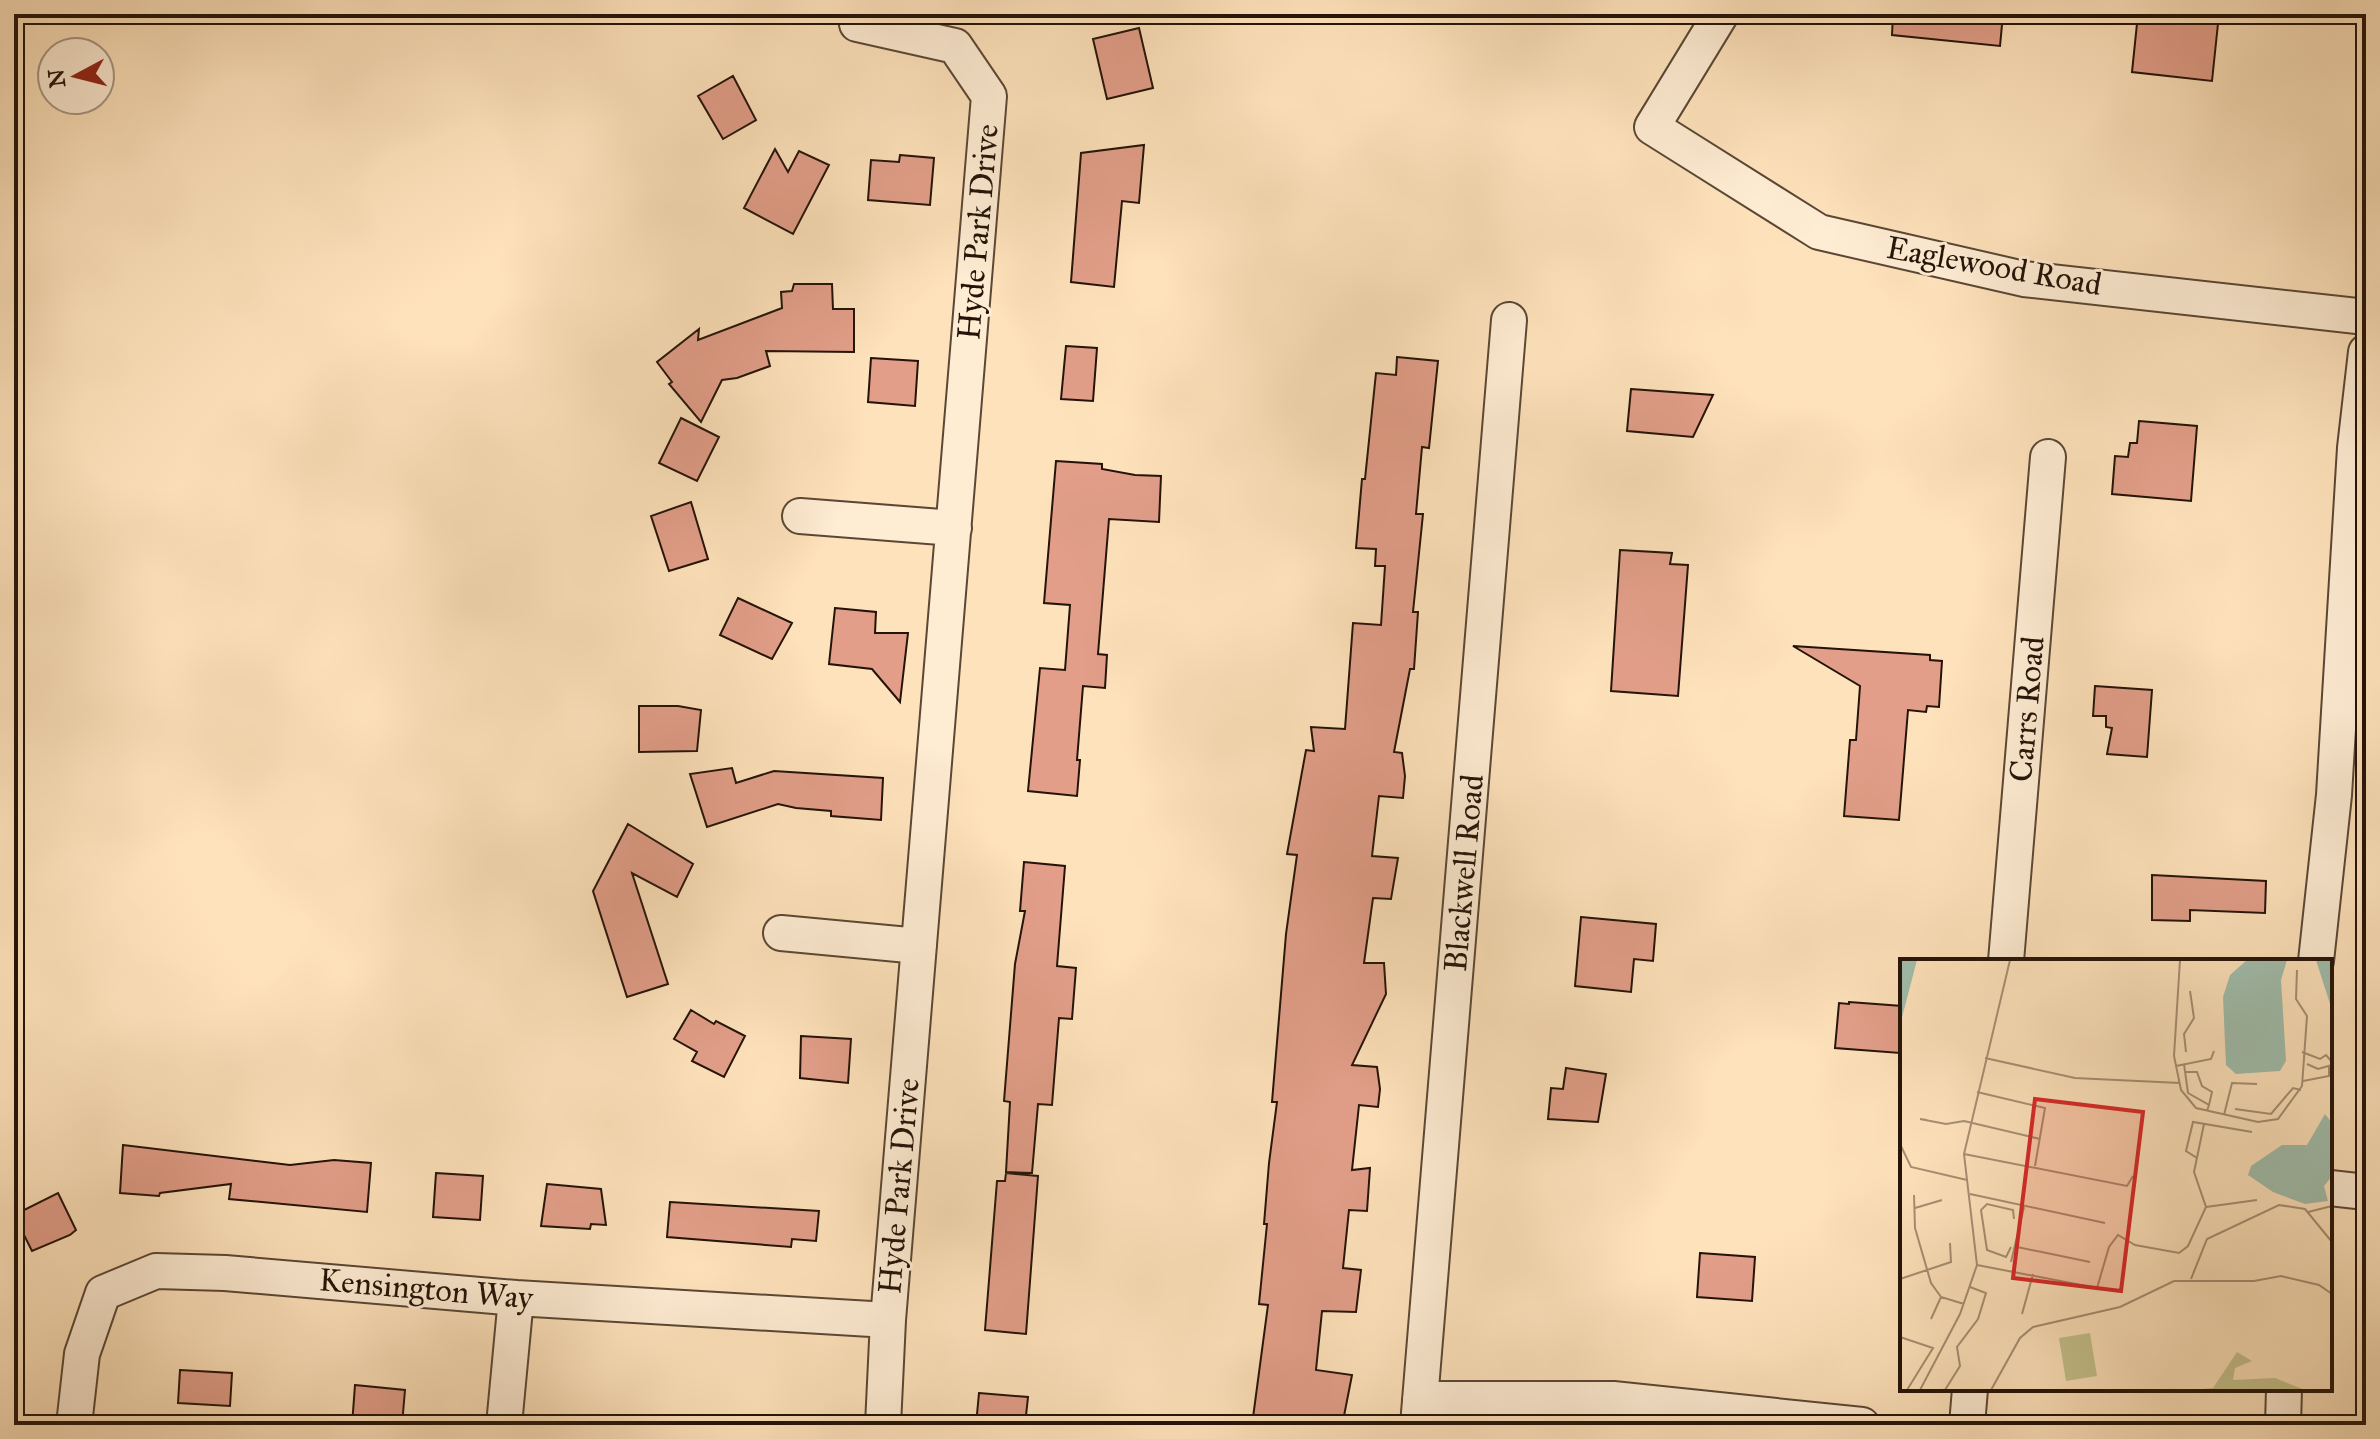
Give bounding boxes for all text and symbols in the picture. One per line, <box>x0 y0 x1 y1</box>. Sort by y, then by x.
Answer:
north arrow <box>36 36 116 116</box>
text: N <box>42 67 71 89</box>
street label: Hyde Park Drive <box>949 122 1007 342</box>
street label: Eaglewood Road <box>1883 228 2105 304</box>
street label: Carrs Road <box>2001 635 2053 783</box>
street label: Blackwell Road <box>1436 773 1492 973</box>
inset map <box>1900 959 2332 1391</box>
street label: Hyde Park Drive <box>870 1076 928 1296</box>
street label: Kensington Way <box>317 1260 536 1318</box>

